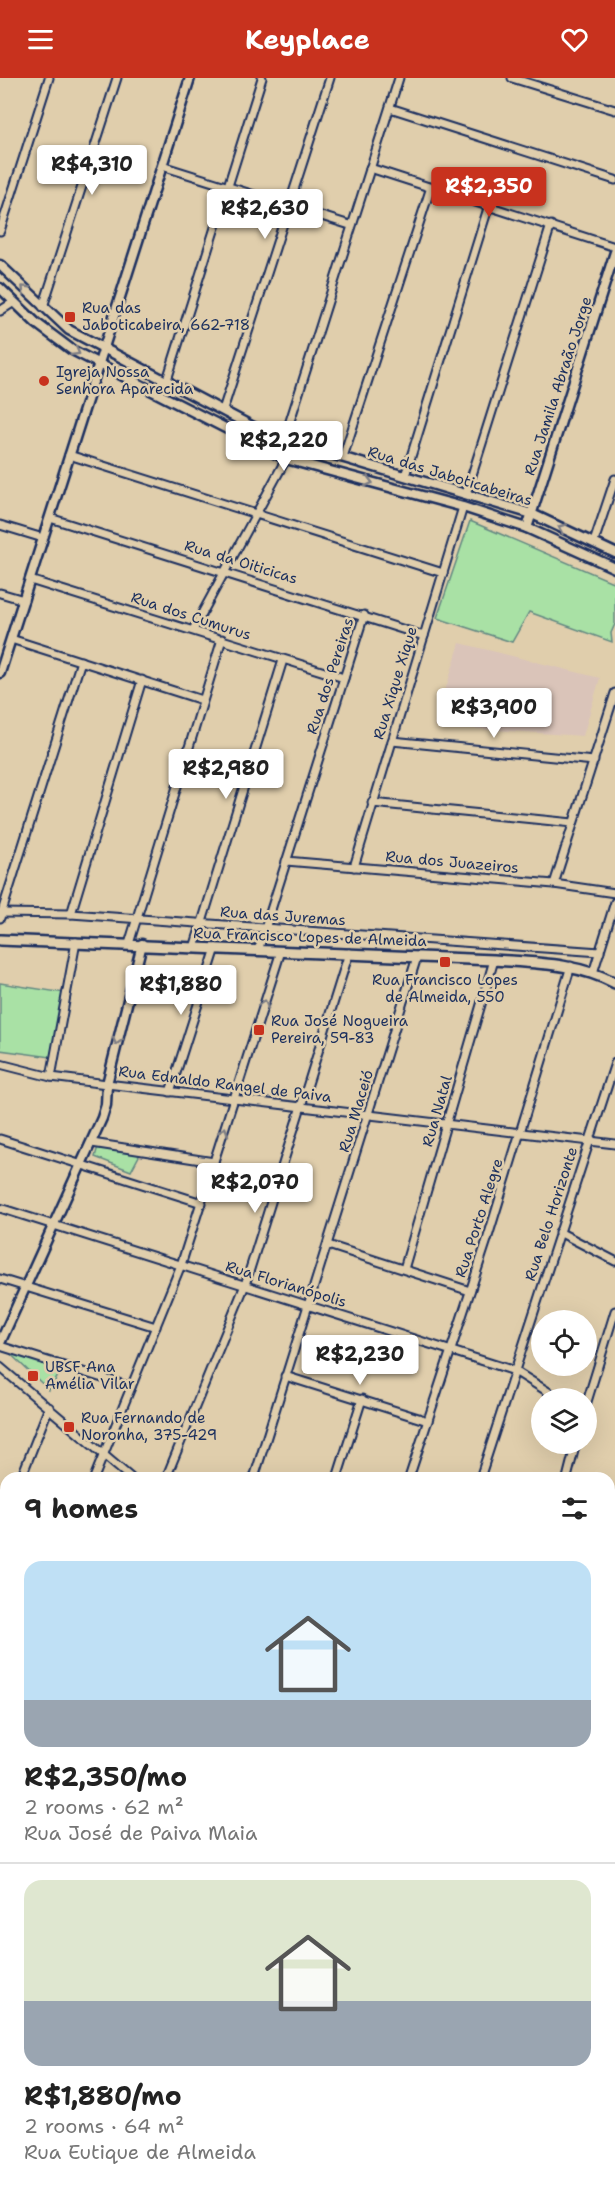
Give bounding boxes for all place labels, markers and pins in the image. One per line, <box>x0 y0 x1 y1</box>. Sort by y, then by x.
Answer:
pin: R$4,310 <box>37 145 147 196</box>
pin: R$2,350 <box>434 167 544 218</box>
pin: R$2,630 <box>210 189 320 240</box>
place label: Rua das Jaboticabeira, 662-718 <box>82 298 250 335</box>
marker: Rua das Jaboticabeira, 662-718 <box>63 310 77 324</box>
place label: Igreja Nossa Senhora Aparecida <box>56 362 194 399</box>
marker: Igreja Nossa Senhora Aparecida <box>37 374 51 388</box>
pin: R$2,220 <box>229 421 339 472</box>
pin: R$3,900 <box>439 688 549 739</box>
pin: R$2,980 <box>171 749 281 800</box>
marker: Rua Francisco Lopes de Almeida, 550 <box>438 955 452 969</box>
pin: R$1,880 <box>126 965 236 1016</box>
place label: Rua Francisco Lopes de Almeida, 550 <box>372 970 518 1007</box>
place label: Rua José Nogueira Pereira, 59-83 <box>271 1011 409 1048</box>
marker: Rua José Nogueira Pereira, 59-83 <box>252 1023 266 1037</box>
pin: R$2,070 <box>200 1163 310 1214</box>
pin: R$2,230 <box>305 1335 415 1386</box>
place label: UBSF Ana Amélia Vilar <box>45 1357 135 1394</box>
marker: UBSF Ana Amélia Vilar <box>26 1369 40 1383</box>
place label: Rua Fernando de Noronha, 375-429 <box>81 1408 217 1445</box>
marker: Rua Fernando de Noronha, 375-429 <box>62 1420 76 1434</box>

